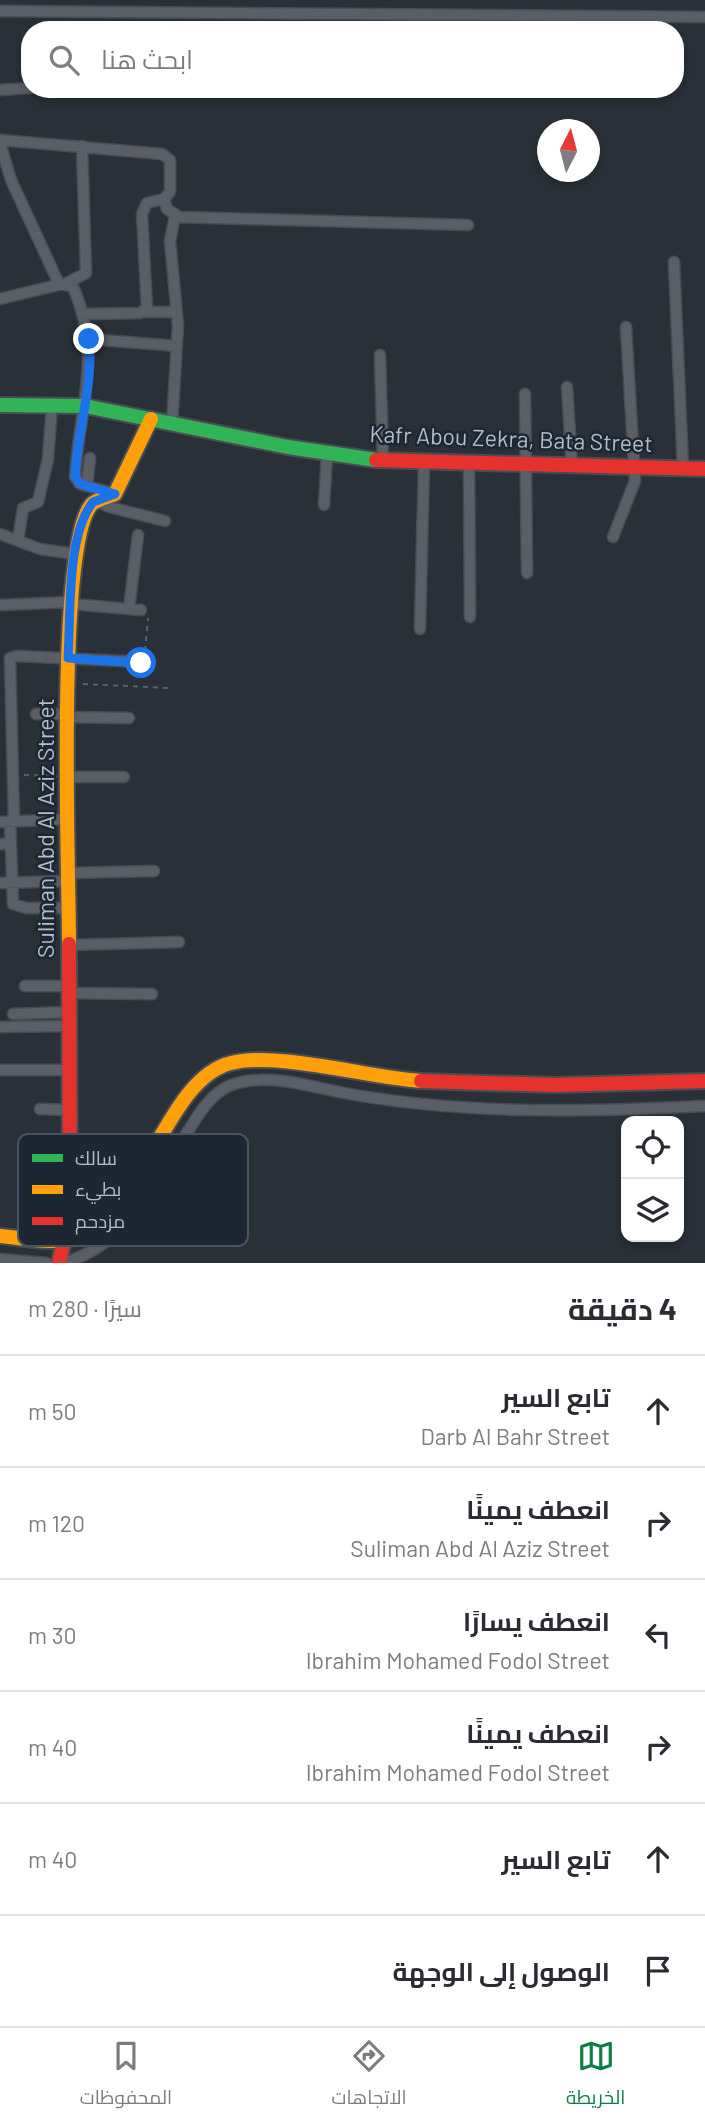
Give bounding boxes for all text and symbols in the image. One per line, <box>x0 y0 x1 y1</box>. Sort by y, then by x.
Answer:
search box <box>21 21 684 98</box>
icon: search <box>45 41 83 79</box>
text: ابحث هنا <box>101 43 193 74</box>
north arrow <box>537 119 600 182</box>
route end <box>73 323 104 354</box>
street label: Kafr Abou Zekra, Bata Street <box>369 419 653 457</box>
route start <box>125 647 156 678</box>
street label: Suliman Abd Al Aziz Street <box>31 698 59 958</box>
map controls <box>621 1116 684 1242</box>
button: locate <box>621 1116 684 1179</box>
legend <box>18 1134 248 1246</box>
text: سالك <box>75 1146 117 1169</box>
text: بطيء <box>75 1177 121 1204</box>
button: layers <box>621 1179 684 1242</box>
text: مزدحم <box>75 1209 125 1235</box>
text: 4 دقيقة <box>568 1290 677 1326</box>
text: سيرًا · 280 m <box>28 1294 142 1322</box>
text: تابع السير <box>501 1381 610 1412</box>
icon: ahead <box>639 1392 677 1430</box>
text: 50 m <box>28 1397 76 1425</box>
text: Darb Al Bahr Street <box>421 1422 610 1450</box>
text: انعطف يمينًا <box>466 1493 610 1524</box>
icon: right <box>639 1504 677 1542</box>
text: 120 m <box>28 1509 85 1537</box>
text: Suliman Abd Al Aziz Street <box>350 1534 610 1562</box>
text: انعطف يسارًا <box>463 1605 610 1636</box>
icon: left <box>639 1616 677 1654</box>
text: 30 m <box>28 1621 76 1649</box>
text: Ibrahim Mohamed Fodol Street <box>306 1646 610 1674</box>
text: انعطف يمينًا <box>466 1717 610 1748</box>
icon: right <box>639 1728 677 1766</box>
text: 40 m <box>28 1733 77 1761</box>
text: Ibrahim Mohamed Fodol Street <box>306 1758 610 1786</box>
icon: ahead <box>639 1840 677 1878</box>
text: تابع السير <box>501 1843 610 1874</box>
text: 40 m <box>28 1845 77 1873</box>
icon: arrive <box>639 1952 677 1990</box>
text: الوصول إلى الوجهة <box>392 1955 610 1986</box>
tab: المحفوظات <box>80 2037 172 2115</box>
tab: الاتجاهات <box>331 2037 407 2115</box>
tab: الخريطة <box>566 2037 625 2115</box>

